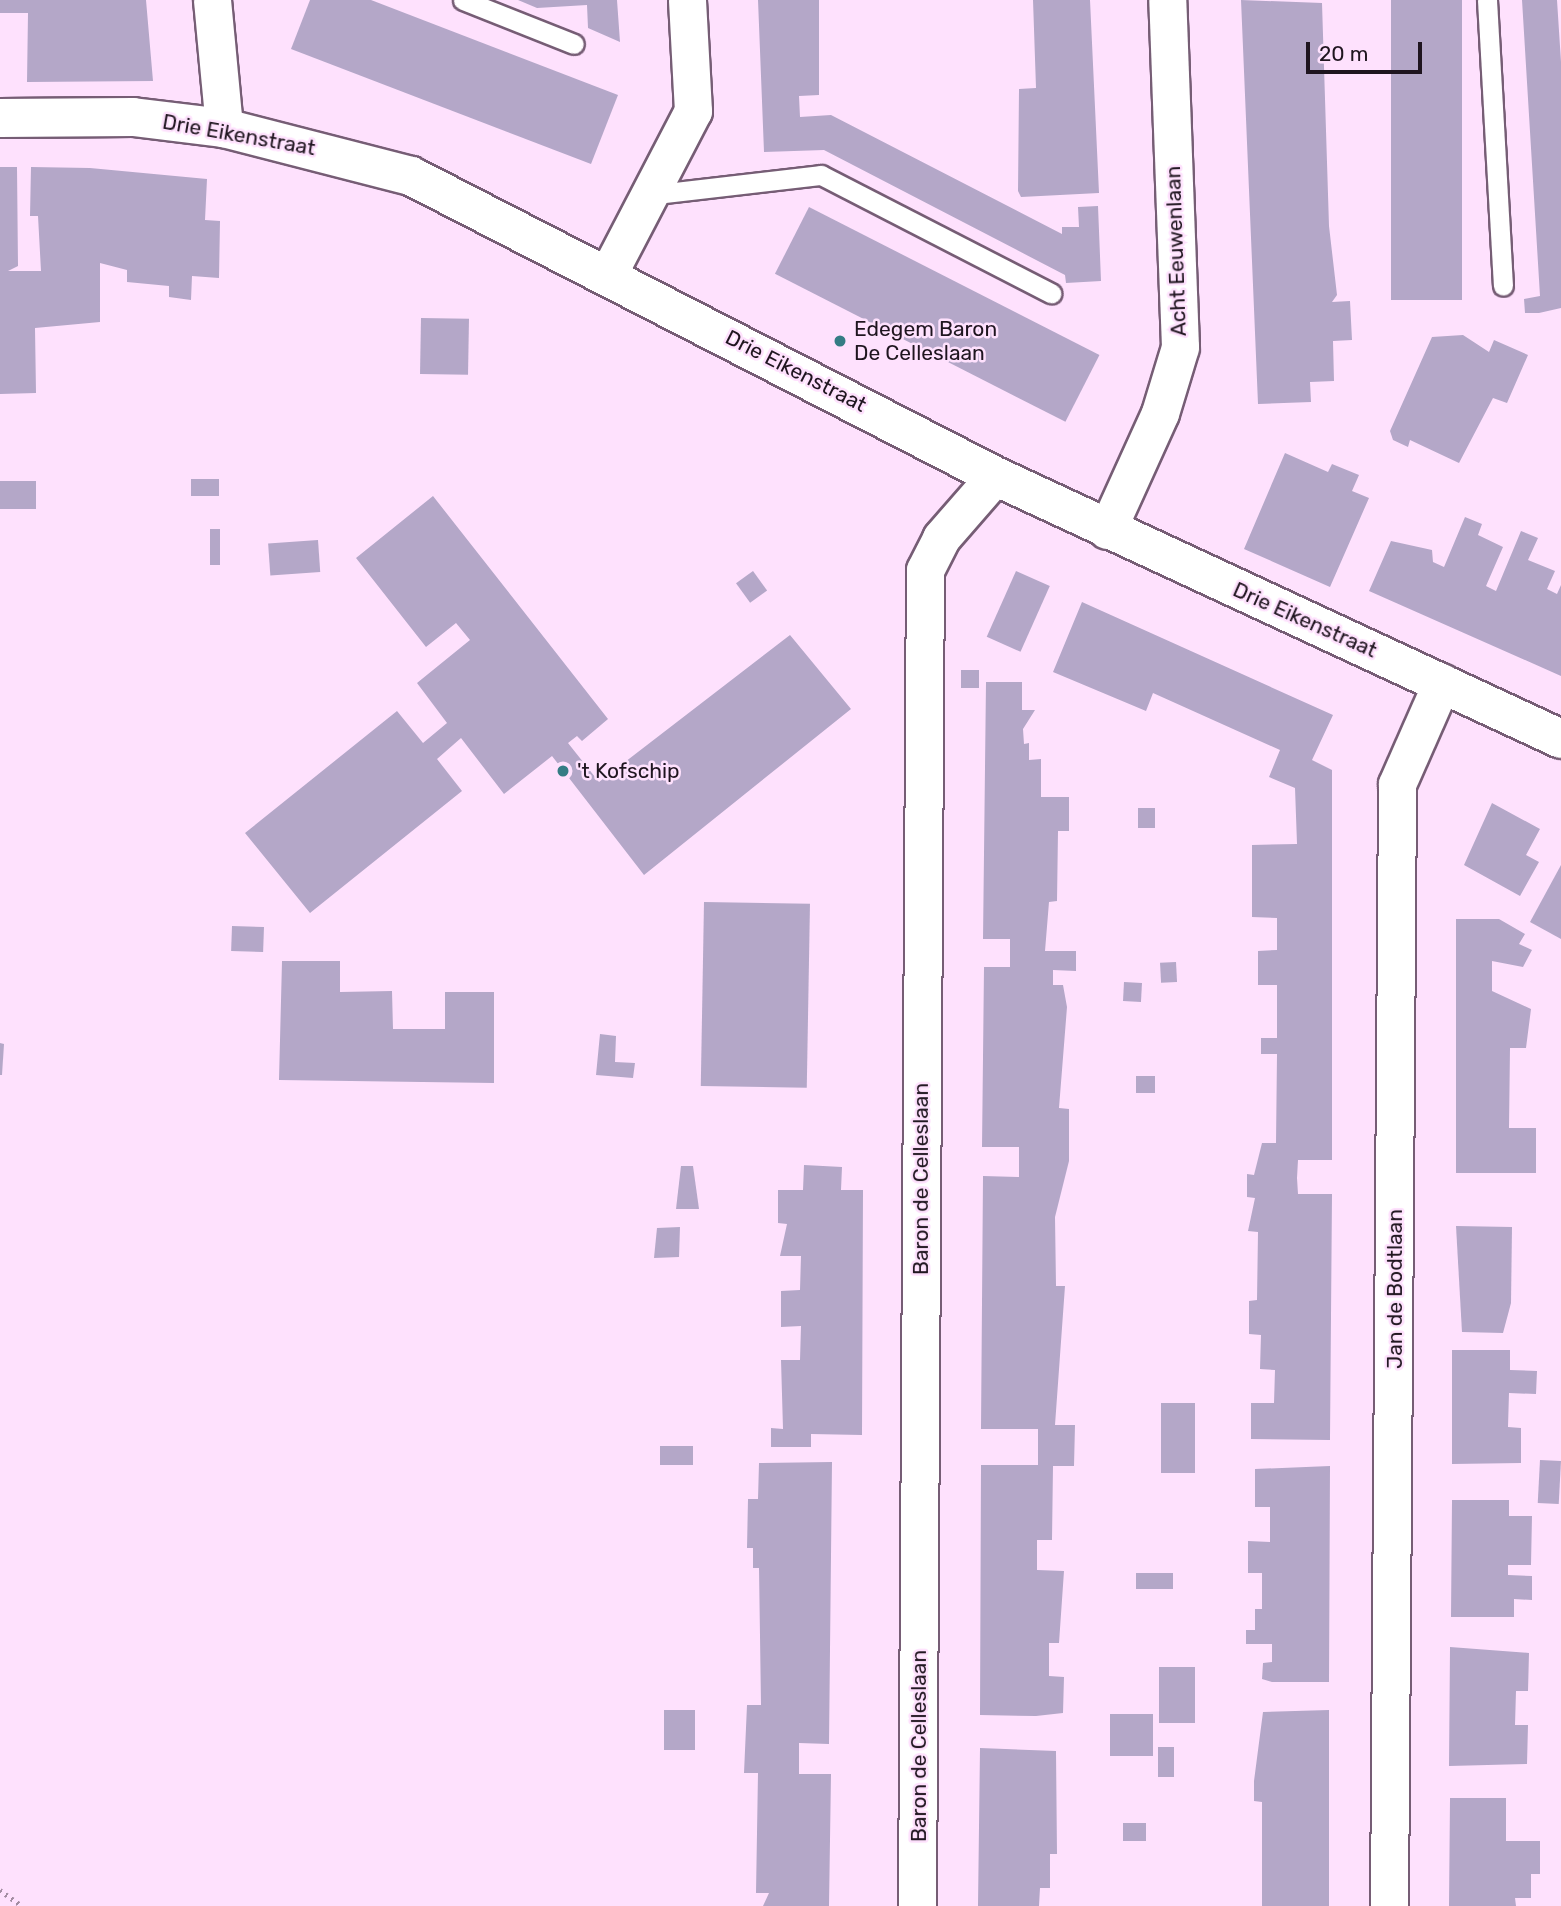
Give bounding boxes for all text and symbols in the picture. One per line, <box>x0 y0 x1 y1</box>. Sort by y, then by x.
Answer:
scale bar <box>1309 28 1424 72</box>
text: 20 m <box>1319 41 1368 66</box>
street label: Drie Eikenstraat <box>160 109 318 161</box>
street label: Acht Eeuwenlaan <box>1160 165 1192 337</box>
place label: Edegem Baron De Celleslaan <box>854 316 997 366</box>
street label: Drie Eikenstraat <box>721 325 871 417</box>
marker: Edegem Baron De Celleslaan <box>832 333 848 349</box>
street label: Drie Eikenstraat <box>1229 577 1381 663</box>
place label: 't Kofschip <box>577 758 680 784</box>
marker: 't Kofschip <box>555 763 571 779</box>
street label: Baron de Celleslaan <box>908 1083 934 1275</box>
street label: Jan de Bodtlaan <box>1382 1209 1408 1369</box>
street label: Baron de Celleslaan <box>906 1650 932 1842</box>

